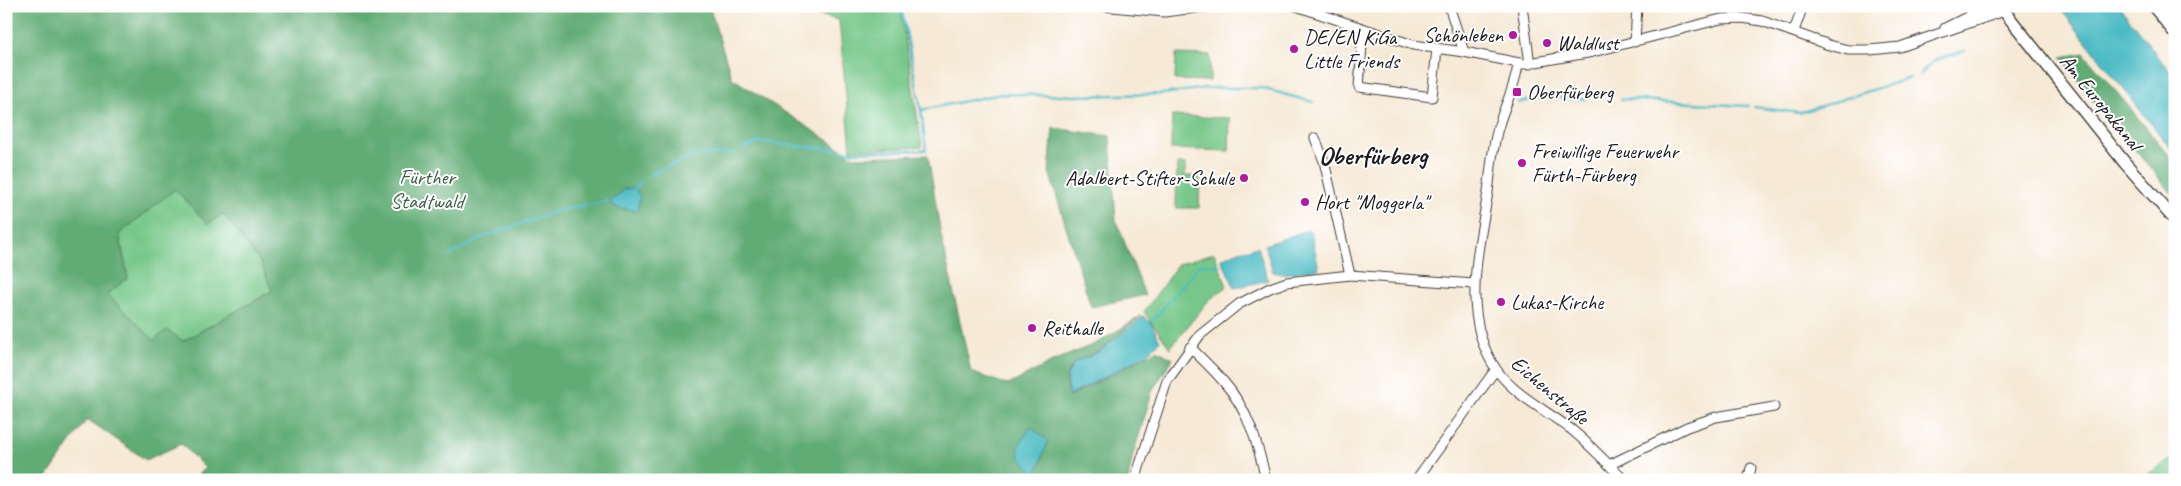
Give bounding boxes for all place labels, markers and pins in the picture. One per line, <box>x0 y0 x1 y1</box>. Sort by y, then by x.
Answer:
place label: Schönleben <box>1424 22 1504 48</box>
place label: DE/EN KiGa Little Friends <box>1304 24 1401 74</box>
marker: Schönleben <box>1507 29 1519 41</box>
place label: Waldlust <box>1557 30 1621 56</box>
marker: Waldlust <box>1541 37 1553 49</box>
marker: DE/EN KiGa Little Friends <box>1288 43 1300 55</box>
place label: Oberfürberg <box>1527 79 1615 105</box>
marker: Oberfürberg <box>1511 86 1523 98</box>
place label: Freiwillige Feuerwehr Fürth-Fürberg <box>1532 138 1681 188</box>
marker: Freiwillige Feuerwehr Fürth-Fürberg <box>1516 157 1528 169</box>
place label: Adalbert-Stifter-Schule <box>1065 165 1235 191</box>
marker: Adalbert-Stifter-Schule <box>1238 172 1250 184</box>
place label: Hort "Moggerla" <box>1315 189 1432 215</box>
marker: Hort "Moggerla" <box>1299 196 1311 208</box>
place label: Lukas-Kirche <box>1511 289 1604 315</box>
marker: Lukas-Kirche <box>1495 296 1507 308</box>
place label: Reithalle <box>1042 315 1105 341</box>
marker: Reithalle <box>1026 322 1038 334</box>

